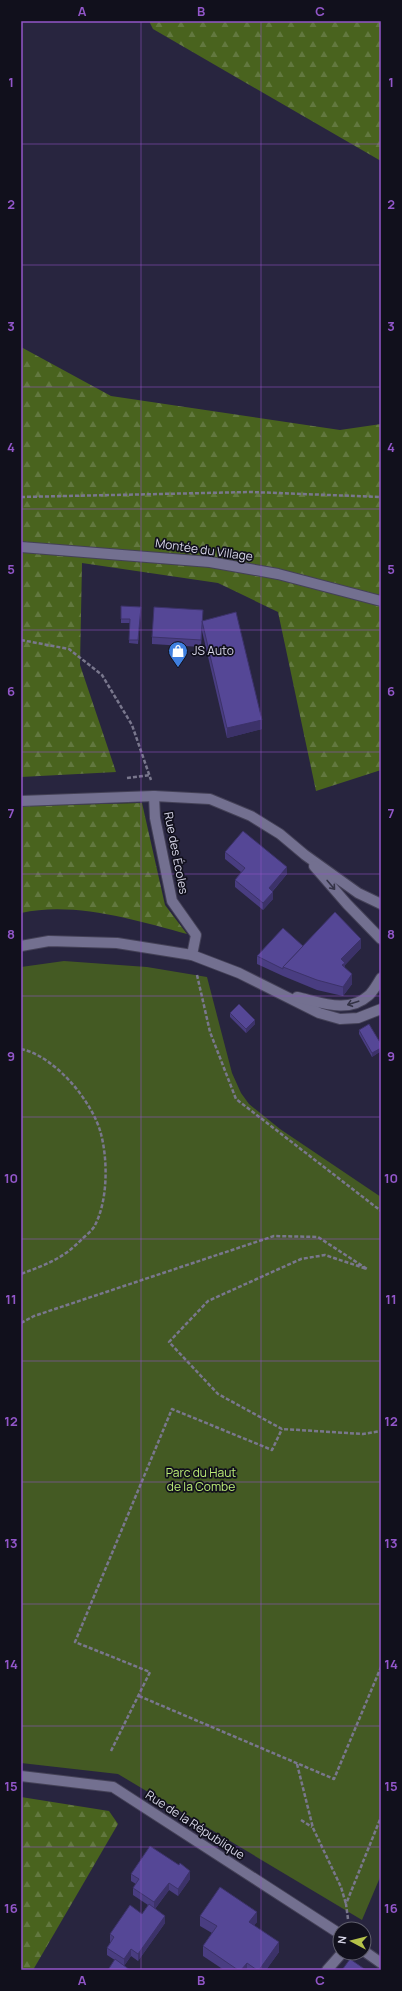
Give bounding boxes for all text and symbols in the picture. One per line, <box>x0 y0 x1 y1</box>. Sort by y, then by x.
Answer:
text: A <box>78 2 87 20</box>
text: B <box>197 2 205 20</box>
text: C <box>315 2 325 20</box>
text: 1 <box>8 73 14 91</box>
text: 1 <box>388 73 394 91</box>
text: 2 <box>7 195 15 213</box>
text: 2 <box>387 195 395 213</box>
text: 3 <box>7 317 15 335</box>
text: 3 <box>387 317 395 335</box>
text: 4 <box>7 438 15 456</box>
text: 4 <box>387 438 395 456</box>
street label: Montée du Village <box>154 534 254 565</box>
text: 5 <box>7 560 15 578</box>
text: 5 <box>387 560 395 578</box>
shop icon: JS Auto <box>167 640 189 668</box>
place label: JS Auto <box>192 642 234 659</box>
text: 6 <box>7 682 15 700</box>
text: 6 <box>387 682 395 700</box>
text: 7 <box>8 804 15 822</box>
text: 7 <box>388 804 395 822</box>
street label: Rue des Écoles <box>160 810 193 895</box>
one-way arrow <box>326 880 335 891</box>
text: 8 <box>7 925 15 943</box>
text: 8 <box>387 925 395 943</box>
one-way arrow <box>347 1000 360 1007</box>
text: 9 <box>7 1047 15 1065</box>
text: 9 <box>387 1047 395 1065</box>
text: 10 <box>4 1169 18 1187</box>
text: 10 <box>384 1169 398 1187</box>
text: 11 <box>5 1290 17 1308</box>
text: 11 <box>385 1290 397 1308</box>
text: 12 <box>4 1412 18 1430</box>
text: 12 <box>384 1412 398 1430</box>
park label: Parc du Haut de la Combe <box>166 1464 236 1495</box>
text: 13 <box>4 1534 18 1552</box>
text: 13 <box>384 1534 398 1552</box>
text: 14 <box>4 1655 18 1673</box>
text: 14 <box>384 1655 398 1673</box>
text: 15 <box>4 1777 18 1795</box>
text: 15 <box>384 1777 398 1795</box>
street label: Rue de la République <box>142 1786 248 1863</box>
text: 16 <box>4 1899 18 1917</box>
text: 16 <box>384 1899 398 1917</box>
north arrow <box>332 1921 372 1961</box>
text: N <box>334 1935 350 1945</box>
text: A <box>78 1971 87 1989</box>
text: B <box>197 1971 205 1989</box>
text: C <box>315 1971 325 1989</box>

